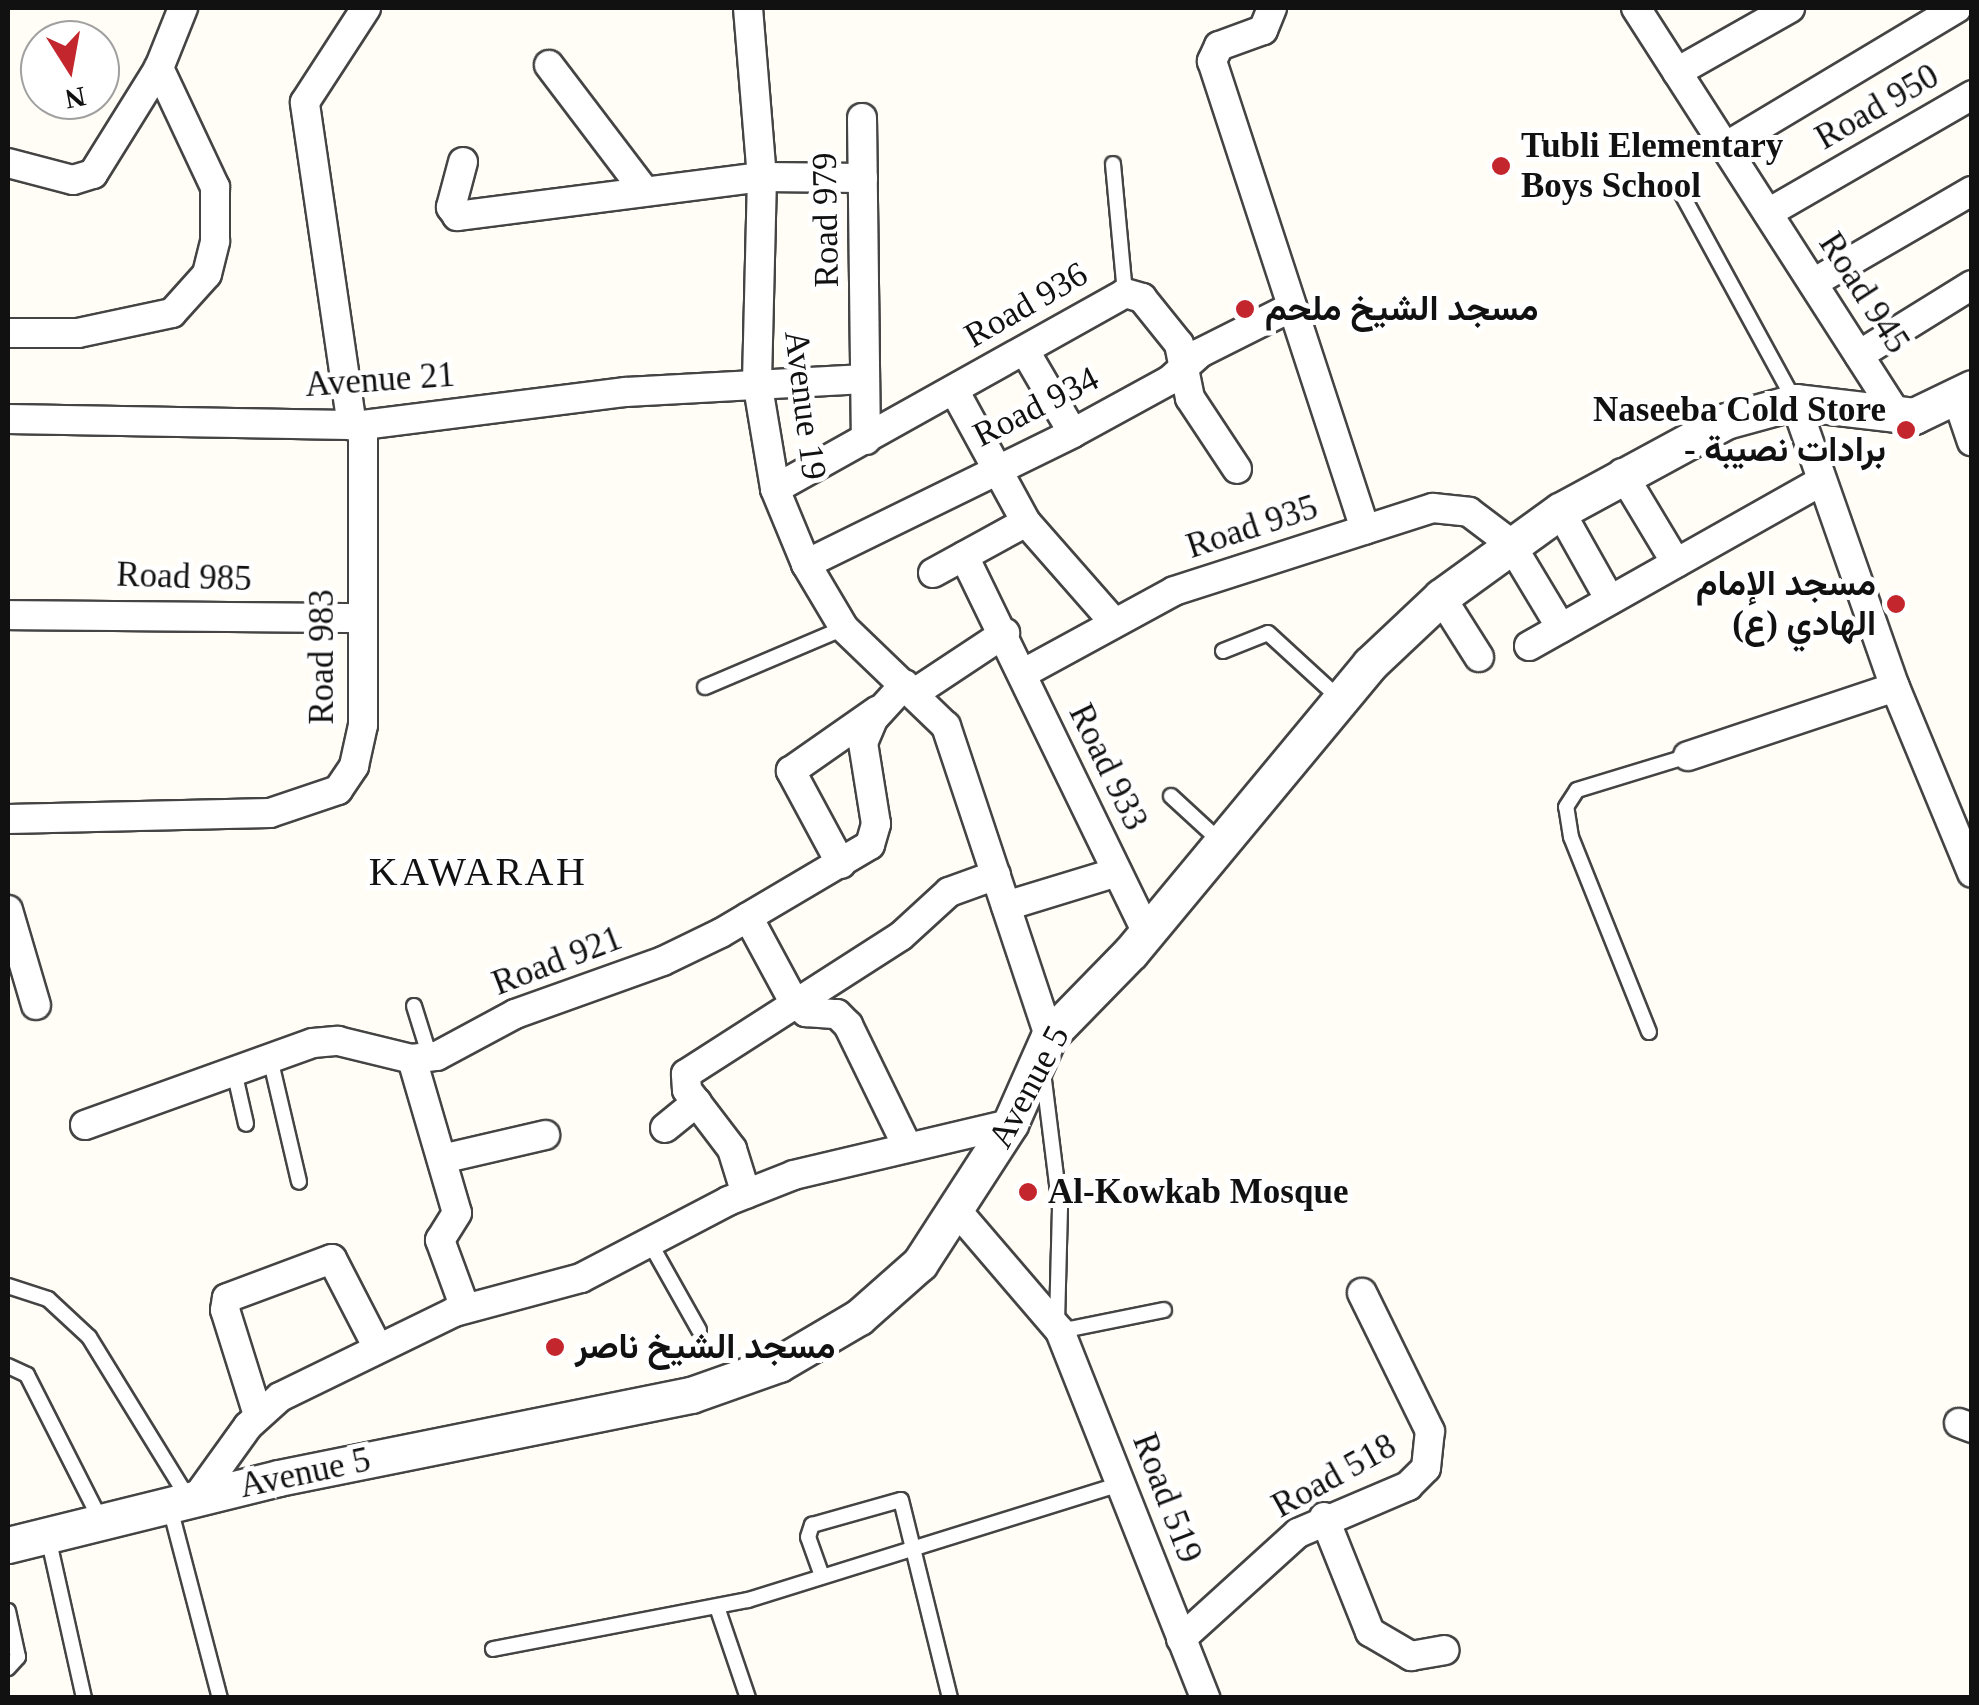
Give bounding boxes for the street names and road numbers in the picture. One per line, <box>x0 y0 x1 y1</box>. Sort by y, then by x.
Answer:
street label: Road 950 <box>1808 55 1946 159</box>
street label: Road 979 <box>804 152 848 288</box>
street label: Road 945 <box>1810 225 1918 361</box>
street label: Road 936 <box>957 253 1095 357</box>
street label: Avenue 19 <box>775 328 835 482</box>
street label: Avenue 21 <box>304 354 456 406</box>
street label: Road 934 <box>966 358 1106 456</box>
street label: Road 935 <box>1181 486 1323 568</box>
street label: Road 985 <box>116 554 252 600</box>
street label: Road 983 <box>301 589 343 725</box>
street label: Road 933 <box>1060 697 1156 837</box>
street label: Road 921 <box>486 917 628 1005</box>
street label: Avenue 5 <box>979 1019 1079 1155</box>
street label: Road 518 <box>1265 1425 1403 1527</box>
street label: Road 519 <box>1123 1427 1211 1569</box>
street label: Avenue 5 <box>236 1439 374 1507</box>

